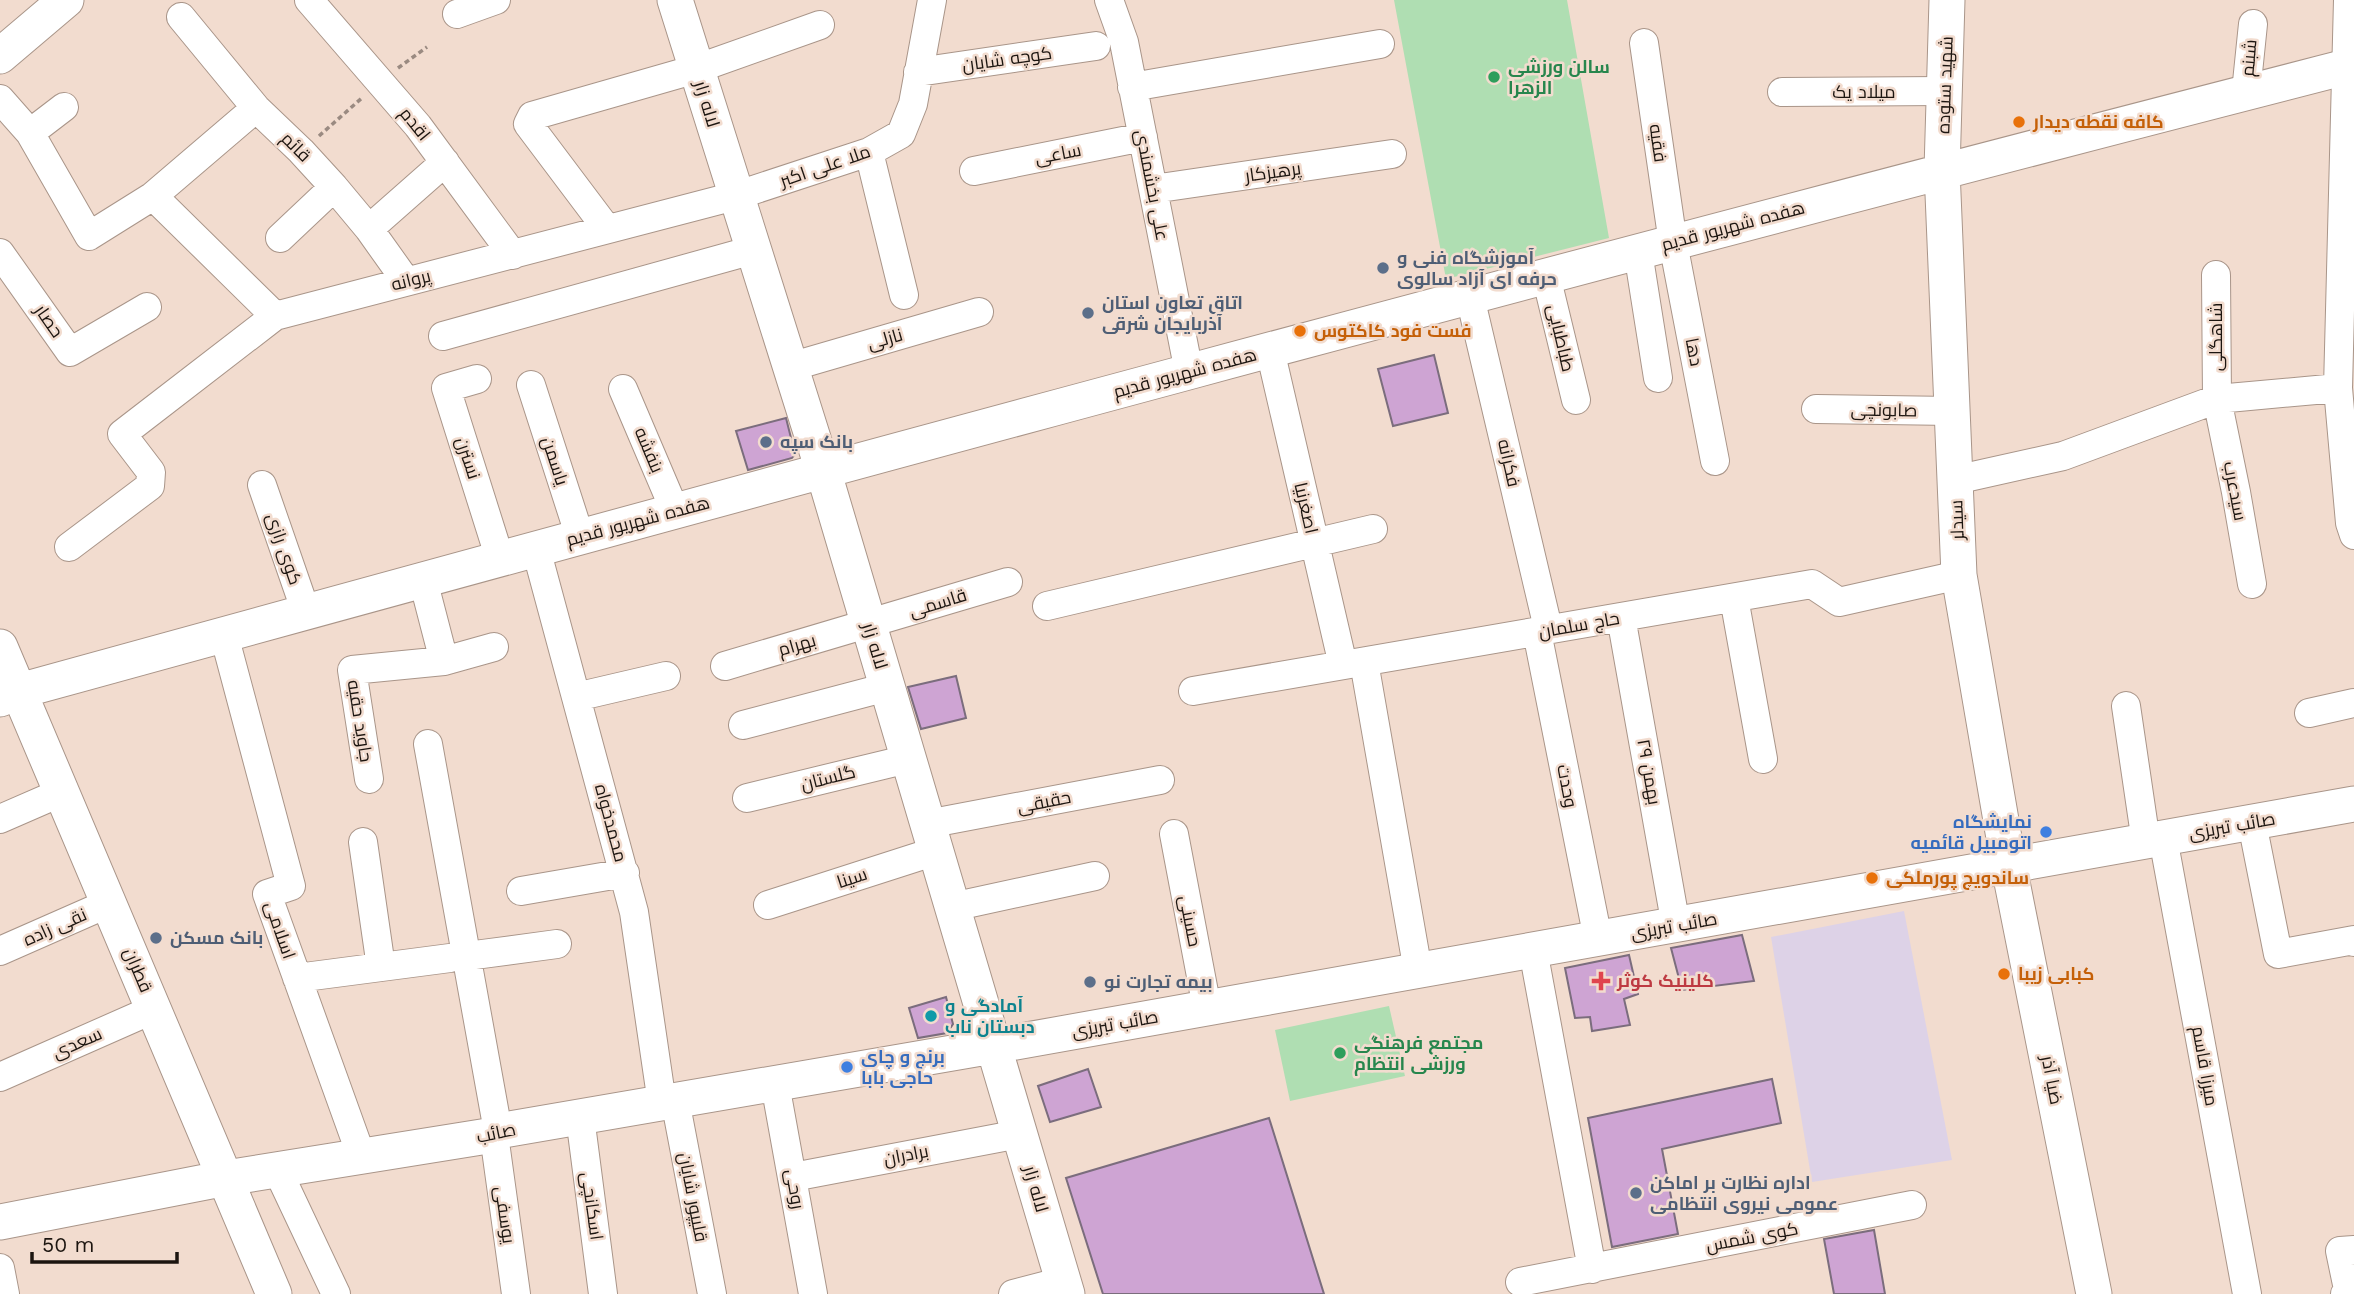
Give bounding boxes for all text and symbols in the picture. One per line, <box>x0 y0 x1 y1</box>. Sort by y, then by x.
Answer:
street label: شهید ستوده <box>1932 36 1958 134</box>
street label: شبنم <box>2236 38 2263 78</box>
street label: کوچه شایان <box>961 42 1053 77</box>
place label: سالن ورزشی الزهرا <box>1508 56 1610 99</box>
marker: سالن ورزشی الزهرا <box>1486 69 1502 85</box>
street label: لاله زار <box>689 77 724 130</box>
street label: میلاد یک <box>1832 81 1896 102</box>
street label: اقدم <box>394 103 435 146</box>
place label: کافه نقطه دیدار <box>2032 111 2164 132</box>
marker: کافه نقطه دیدار <box>2011 114 2027 130</box>
street label: فقیه <box>1645 123 1672 163</box>
street label: قائم <box>276 128 315 167</box>
street label: علی بخشمندی <box>1130 128 1174 242</box>
street label: ساعی <box>1033 139 1083 169</box>
street label: ملا علی اکبر <box>776 140 873 192</box>
street label: پرهیزکار <box>1242 157 1303 188</box>
street label: هفده شهریور قدیم <box>1659 196 1807 257</box>
place label: آموزشگاه فنی و حرفه ای آزاد سالوی <box>1397 247 1557 290</box>
marker: آموزشگاه فنی و حرفه ای آزاد سالوی <box>1375 260 1391 276</box>
street label: پروانه <box>389 264 434 296</box>
place label: اتاق تعاون استان آذربایجان شرقی <box>1102 292 1243 335</box>
street label: حصار <box>29 299 68 342</box>
street label: طباطبایی <box>1543 302 1579 374</box>
street label: شاهگلی <box>2205 303 2227 371</box>
marker: اتاق تعاون استان آذربایجان شرقی <box>1080 305 1096 321</box>
place label: فست فود کاکتوس <box>1314 320 1472 342</box>
marker: فست فود کاکتوس <box>1292 323 1308 339</box>
street label: نازلی <box>865 324 905 354</box>
street label: دها <box>1681 336 1708 368</box>
street label: هفده شهریور قدیم <box>1111 343 1259 404</box>
street label: صابونچی <box>1850 398 1918 423</box>
street label: بنفشه <box>631 424 668 476</box>
place label: بانک سپه <box>780 431 853 454</box>
street label: نسترن <box>451 434 485 482</box>
street label: یاسمن <box>537 434 573 488</box>
marker: بانک سپه <box>758 434 774 450</box>
street label: فکرانه <box>1493 437 1525 489</box>
street label: سیدعرب <box>2218 459 2252 523</box>
street label: اصغرنیا <box>1289 480 1323 536</box>
street label: هفده شهریور قدیم <box>564 491 712 552</box>
street label: سیدلر <box>1945 500 1969 541</box>
street label: کوی رازی <box>261 510 307 588</box>
street label: قاسمی <box>906 584 970 622</box>
street label: حاج سلمان <box>1537 607 1621 644</box>
street label: لاله زار <box>857 619 892 672</box>
street label: بهرام <box>776 629 819 662</box>
street label: جاوید حقیه <box>343 678 377 764</box>
street label: ۲۹ بهمن <box>1632 737 1666 807</box>
street label: گلستان <box>798 761 858 795</box>
street label: وحدت <box>1552 762 1582 810</box>
street label: محمدخواه <box>590 782 632 864</box>
street label: حقیقی <box>1015 786 1073 818</box>
street label: صائب تبریزی <box>2187 808 2277 844</box>
place label: نمایشگاه اتومبیل قائمیه <box>1910 811 2032 854</box>
marker: نمایشگاه اتومبیل قائمیه <box>2038 824 2054 840</box>
street label: سینا <box>834 863 870 892</box>
place label: ساندویچ پورملکی <box>1886 867 2029 890</box>
marker: ساندویچ پورملکی <box>1864 870 1880 886</box>
street label: حسینی <box>1174 893 1206 949</box>
street label: اسلامی <box>260 898 300 962</box>
street label: نقی زاده <box>20 903 90 951</box>
street label: صائب تبریزی <box>1629 908 1719 944</box>
place label: بانک مسکن <box>170 927 263 949</box>
marker: بانک مسکن <box>148 930 164 946</box>
street label: قطران <box>119 944 157 996</box>
place label: کبابی زیبا <box>2018 963 2094 985</box>
marker: کبابی زیبا <box>1996 966 2012 982</box>
place label: کلینیک کوثر <box>1616 970 1714 992</box>
place label: بیمه تجارت نو <box>1104 971 1213 993</box>
marker: کلینیک کوثر <box>1591 971 1611 991</box>
marker: بیمه تجارت نو <box>1082 974 1098 990</box>
place label: آمادگی و دبستان ناب <box>945 995 1035 1037</box>
street label: صائب تبریزی <box>1070 1006 1160 1042</box>
marker: آمادگی و دبستان ناب <box>923 1008 939 1024</box>
street label: سعدی <box>49 1022 105 1064</box>
street label: میرزا قاسم <box>2186 1024 2223 1108</box>
place label: مجتمع فرهنگی ورزشی انتظام <box>1354 1032 1483 1076</box>
marker: مجتمع فرهنگی ورزشی انتظام <box>1332 1045 1348 1061</box>
place label: برنج و چای حاجی بابا <box>861 1046 945 1089</box>
street label: ضیا آذر <box>2036 1052 2068 1107</box>
marker: برنج و چای حاجی بابا <box>839 1059 855 1075</box>
street label: صائب <box>474 1118 517 1147</box>
street label: برادران <box>882 1140 930 1170</box>
street label: قلیپور شایان <box>674 1150 712 1244</box>
street label: لاله زار <box>1019 1162 1053 1215</box>
street label: روحی <box>781 1167 809 1211</box>
street label: اسکانچی <box>575 1171 608 1242</box>
place label: اداره نظارت بر اماکن عمومی نیروی انتظامی <box>1650 1172 1838 1215</box>
street label: یوسفی <box>490 1185 520 1245</box>
marker: اداره نظارت بر اماکن عمومی نیروی انتظامی <box>1628 1185 1644 1201</box>
street label: کوی شمس <box>1704 1217 1800 1257</box>
scale bar <box>32 1220 177 1264</box>
text: 50 m <box>42 1232 94 1257</box>

